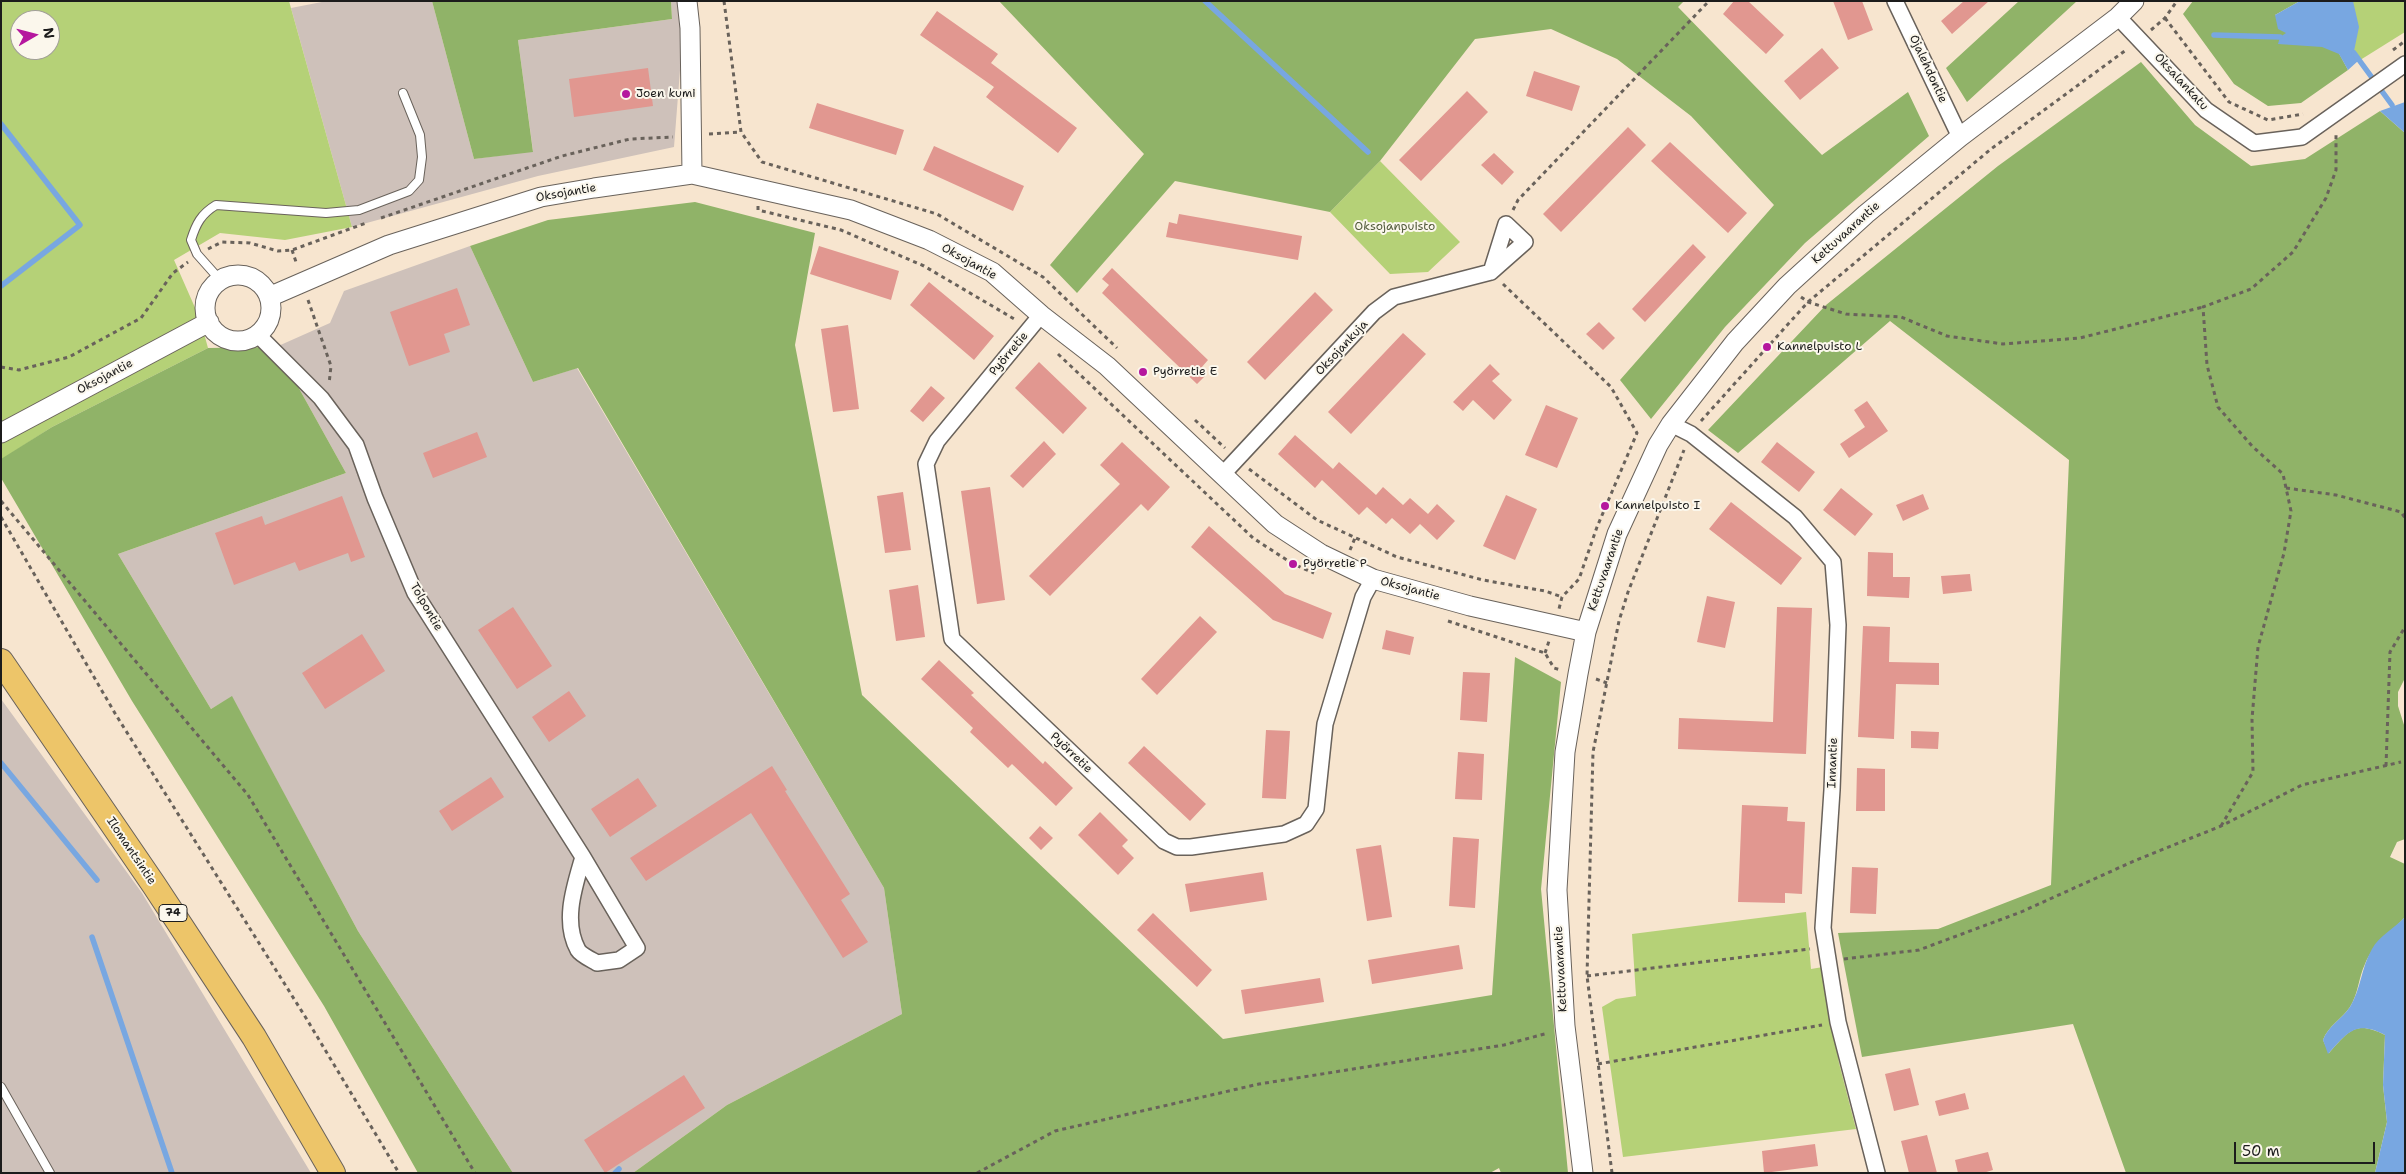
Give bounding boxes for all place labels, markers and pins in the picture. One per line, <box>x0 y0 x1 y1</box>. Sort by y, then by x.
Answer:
place label: Joen kumi <box>636 87 696 101</box>
marker: Joen kumi <box>620 88 632 100</box>
place label: Kannelpuisto L <box>1777 340 1862 354</box>
marker: Kannelpuisto L <box>1761 341 1773 353</box>
place label: Pyörretie E <box>1153 365 1217 379</box>
marker: Pyörretie E <box>1137 366 1149 378</box>
place label: Kannelpuisto I <box>1615 499 1700 513</box>
marker: Kannelpuisto I <box>1599 500 1611 512</box>
place label: Pyörretie P <box>1303 557 1367 571</box>
marker: Pyörretie P <box>1287 558 1299 570</box>

